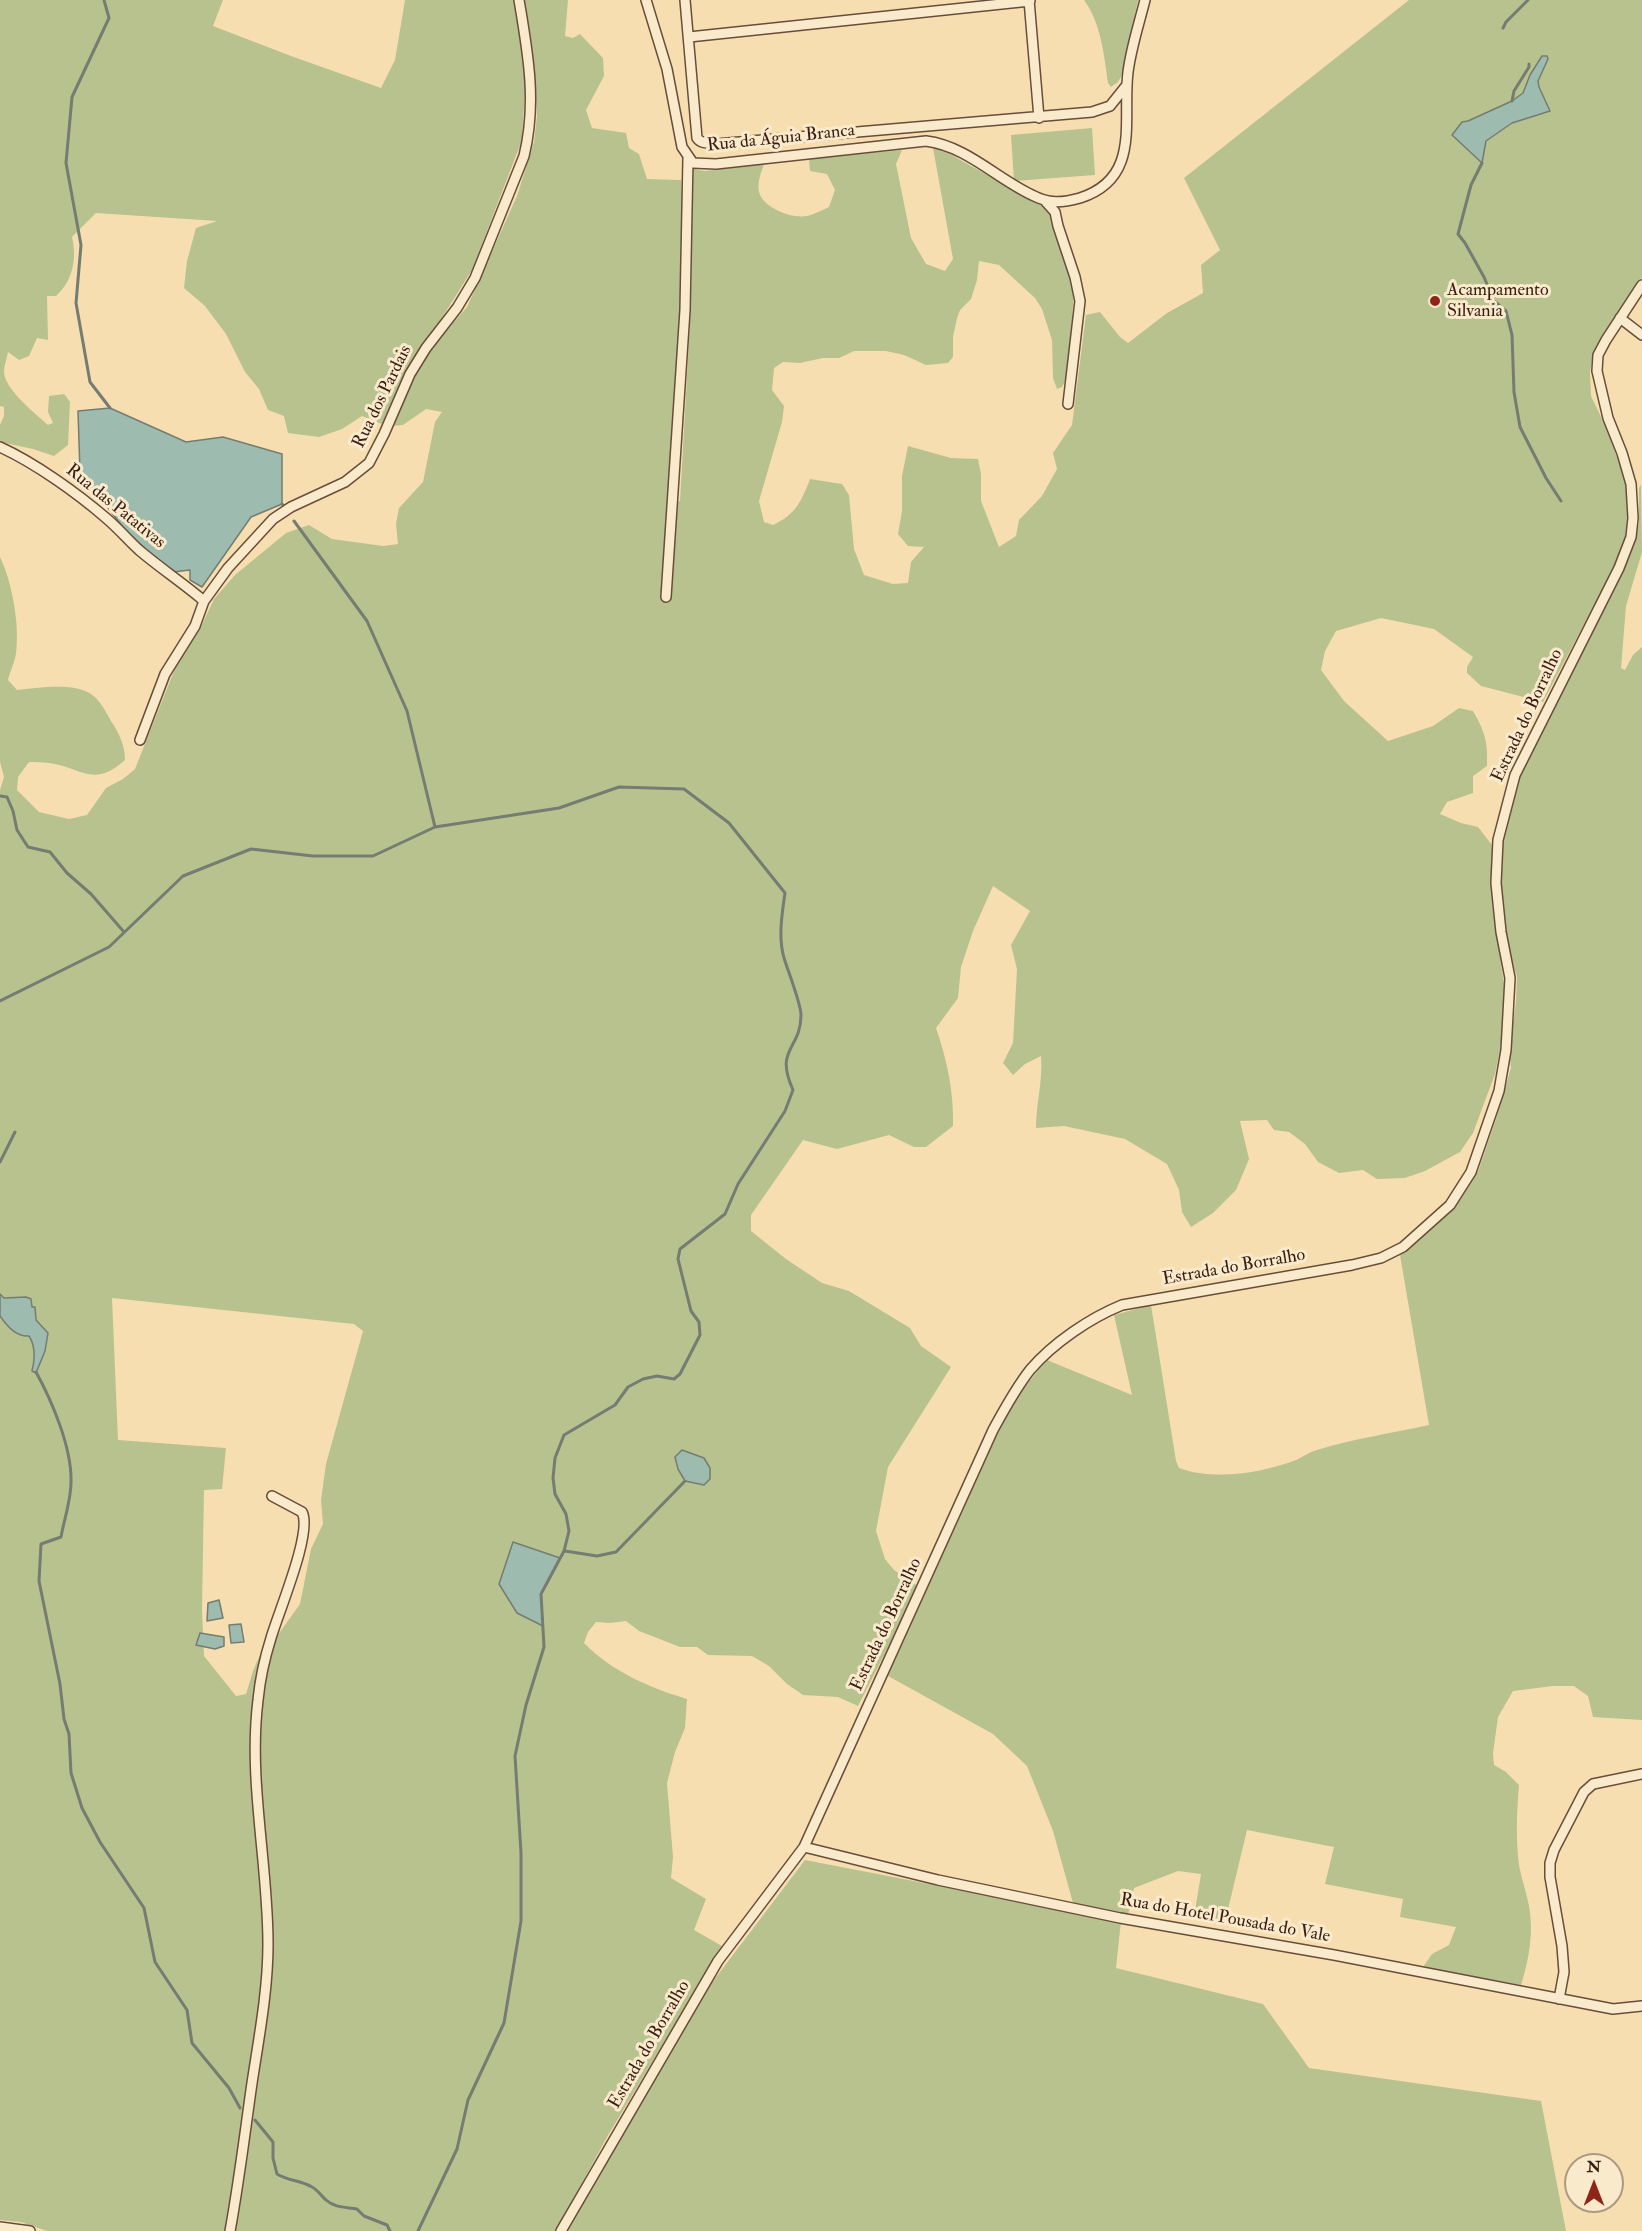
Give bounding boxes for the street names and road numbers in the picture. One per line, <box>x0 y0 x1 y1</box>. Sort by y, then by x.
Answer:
street label: Rua da Águia Branca <box>706 120 856 158</box>
street label: Rua dos Pardais <box>349 342 417 452</box>
street label: Rua das Patativas <box>61 460 169 554</box>
street label: Estrada do Borralho <box>1488 646 1568 786</box>
street label: Estrada do Borralho <box>1161 1245 1307 1291</box>
street label: Estrada do Borralho <box>847 1555 927 1695</box>
street label: Rua do Hotel Pousada do Vale <box>1118 1890 1332 1948</box>
street label: Estrada do Borralho <box>605 1977 695 2113</box>

